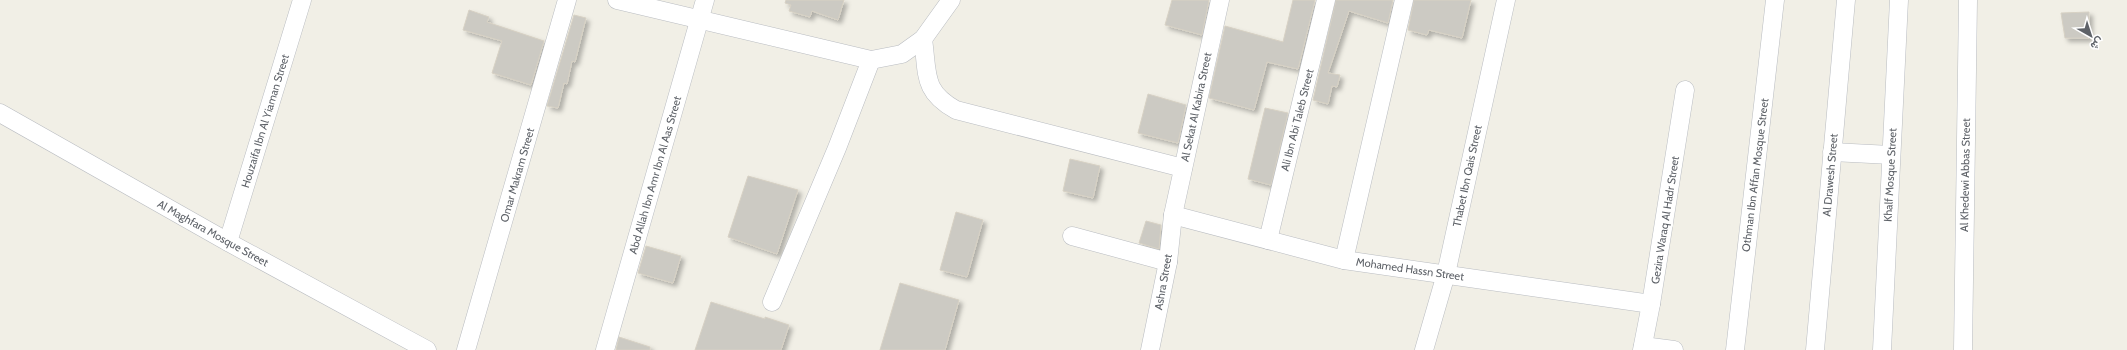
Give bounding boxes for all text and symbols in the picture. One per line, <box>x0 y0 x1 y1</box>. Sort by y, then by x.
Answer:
north arrow <box>2071 16 2111 56</box>
text: ش <box>2088 34 2107 53</box>
street label: Al Sekat Al Kabira Street <box>1178 51 1214 163</box>
street label: Houzaifa Ibn Al Yiaman Street <box>238 52 292 189</box>
street label: Ali Ibn Abi Taleb Street <box>1278 67 1317 173</box>
street label: Abd Allah Ibn Amr Ibn Al Aas Street <box>626 94 684 255</box>
street label: Othman Ibn Affan Mosque Street <box>1739 97 1771 253</box>
street label: Al Khedewi Abbas Street <box>1957 118 1973 232</box>
street label: Thabet Ibn Qais Street <box>1449 124 1485 228</box>
street label: Omar Makram Street <box>497 126 537 224</box>
street label: Khalf Mosque Street <box>1881 127 1899 222</box>
street label: Al Drawesh Street <box>1819 133 1841 217</box>
street label: Gezira Waraq Al Hadr Street <box>1648 155 1682 285</box>
street label: Al Maghfara Mosque Street <box>155 197 271 270</box>
street label: Ashra Street <box>1151 253 1175 311</box>
street label: Mohamed Hassn Street <box>1355 254 1465 284</box>

